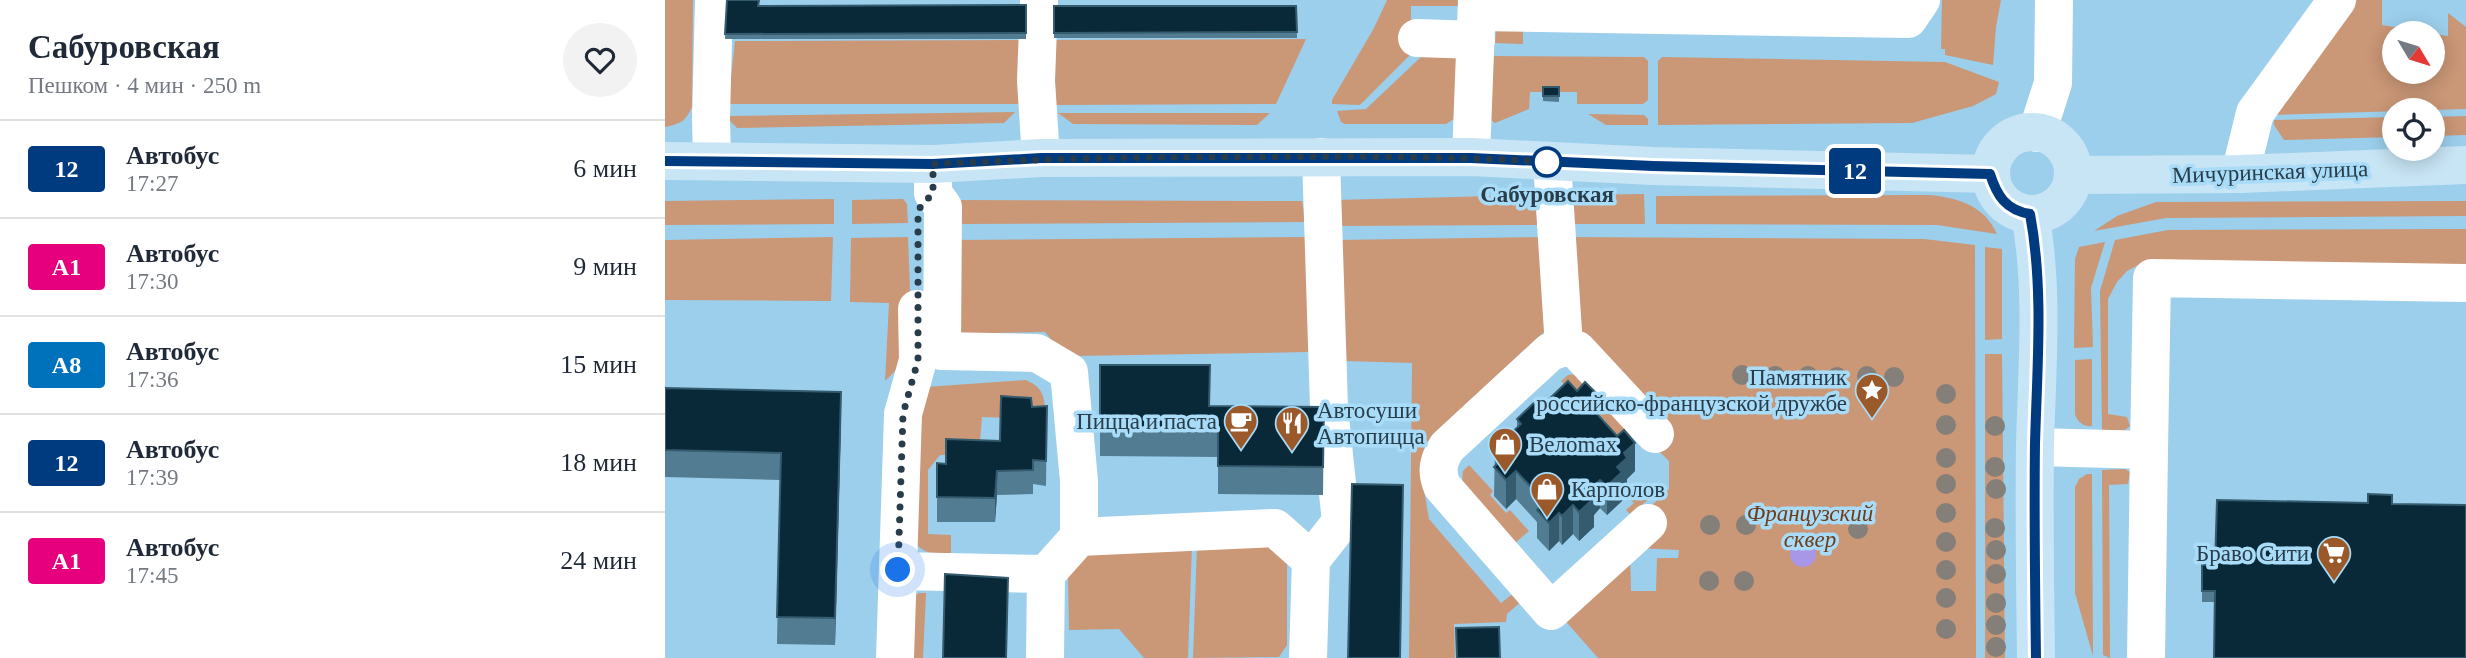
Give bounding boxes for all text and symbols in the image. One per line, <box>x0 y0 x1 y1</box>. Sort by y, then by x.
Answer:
north arrow <box>2382 21 2445 84</box>
map controls <box>2382 21 2445 161</box>
button: heart <box>563 23 637 97</box>
text: Сабуровская <box>28 29 220 65</box>
text: Пешком · 4 мин · 250 m <box>28 73 261 98</box>
button: locate <box>2382 98 2445 161</box>
text: Автобус <box>126 141 219 170</box>
marker: Сабуровская <box>1532 147 1562 177</box>
line badge: 12 <box>1823 148 1887 194</box>
text: 6 мин <box>573 154 637 183</box>
text: 12 <box>55 156 79 182</box>
street label: Мичуринская улица <box>2171 156 2369 188</box>
text: 12 <box>1843 158 1867 184</box>
text: 17:27 <box>126 171 178 196</box>
place label: Сабуровская <box>1480 182 1614 207</box>
text: Автобус <box>126 239 219 268</box>
text: 9 мин <box>573 252 637 281</box>
text: А1 <box>52 254 81 280</box>
text: 17:30 <box>126 269 178 294</box>
text: Автобус <box>126 337 219 366</box>
text: 15 мин <box>560 350 637 379</box>
text: А8 <box>52 352 81 378</box>
place label: Памятник российско-французской дружбе <box>1536 365 1848 416</box>
text: 17:36 <box>126 367 178 392</box>
place icon: Памятник российско-французской дружбе <box>1853 371 1891 420</box>
place label: Автосуши Автопицца <box>1317 398 1425 449</box>
cafe icon: Пицца и паста <box>1222 402 1260 451</box>
restaurant icon: Автосуши Автопицца <box>1273 404 1311 453</box>
place label: Пицца и паста <box>1076 409 1217 434</box>
shop icon: Велоmax <box>1486 425 1524 474</box>
place label: Велоmax <box>1529 432 1618 457</box>
text: Автобус <box>126 435 219 464</box>
text: 18 мин <box>560 448 637 477</box>
text: 12 <box>55 450 79 476</box>
text: 17:39 <box>126 465 178 490</box>
shop icon: Карполов <box>1528 470 1566 519</box>
place label: Карполов <box>1571 477 1665 502</box>
park label: Французский сквер <box>1747 501 1874 552</box>
text: Автобус <box>126 533 219 562</box>
supermarket icon: Браво Сити <box>2315 534 2353 583</box>
place label: Браво Сити <box>2196 541 2309 566</box>
text: 24 мин <box>560 546 637 575</box>
text: А1 <box>52 548 81 574</box>
your location <box>880 552 915 587</box>
text: 17:45 <box>126 563 178 588</box>

